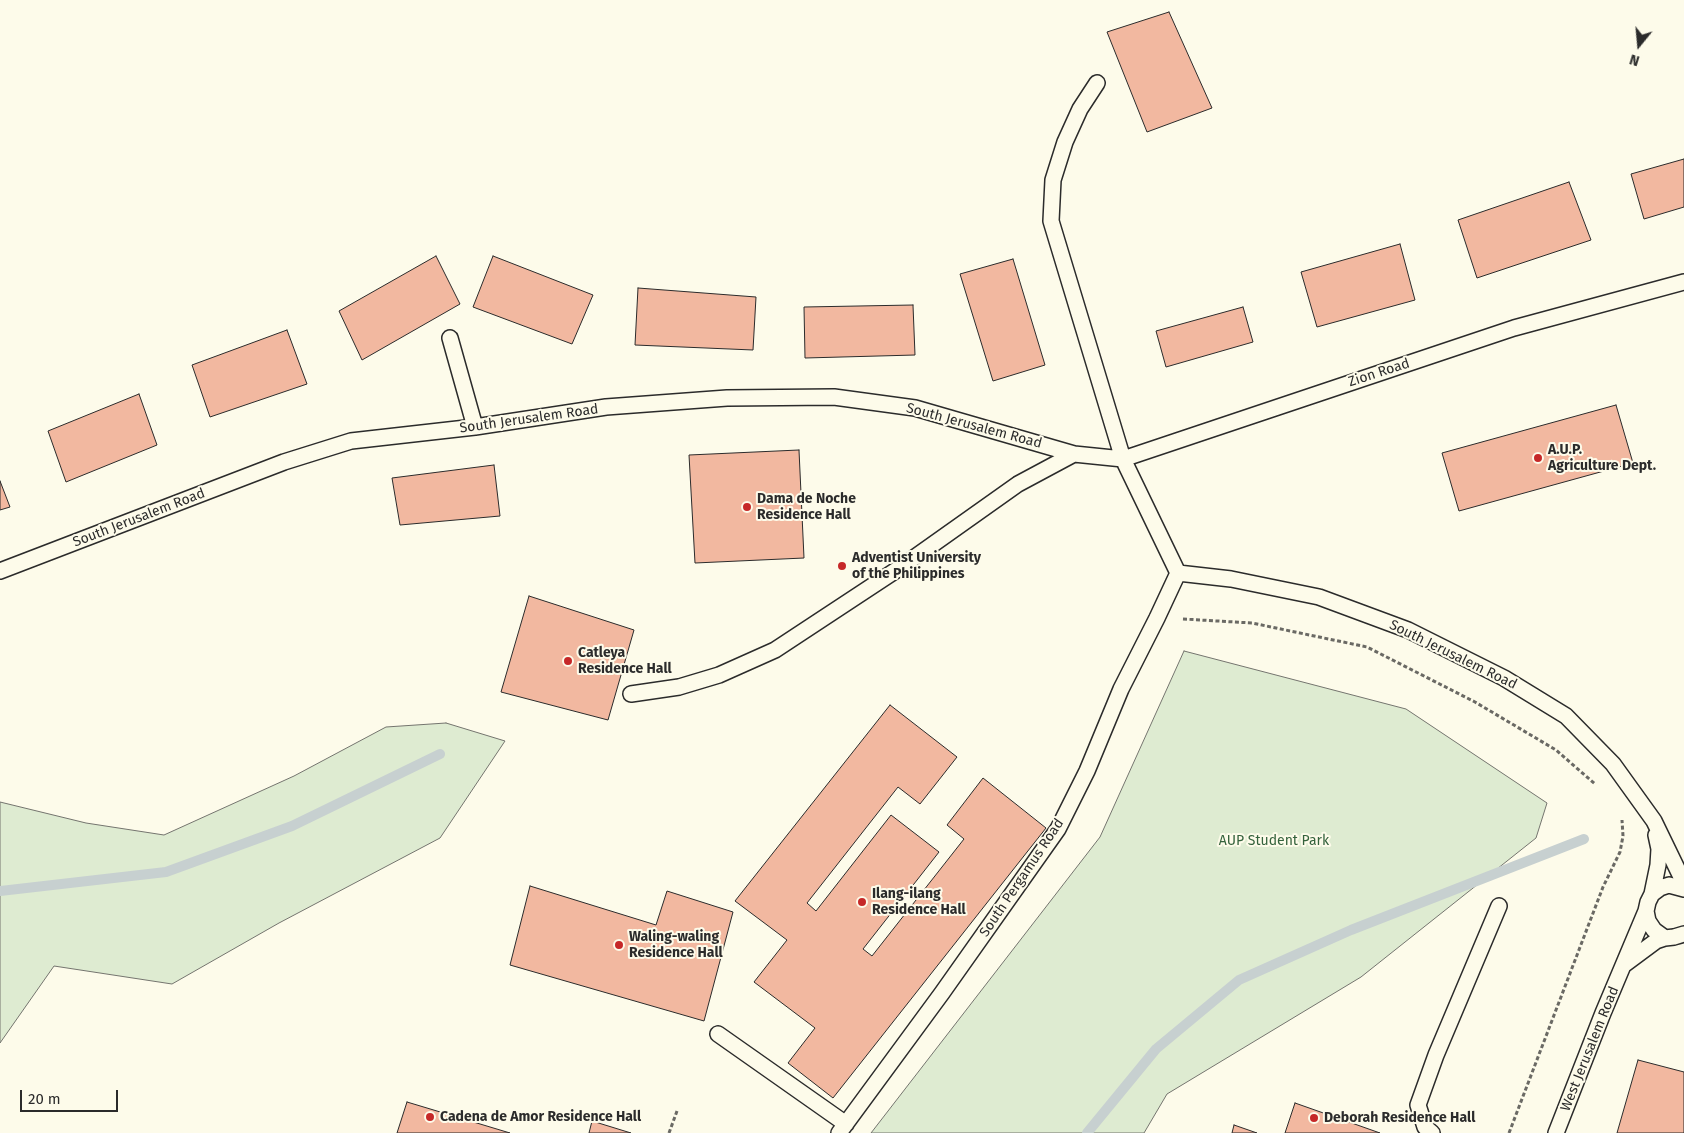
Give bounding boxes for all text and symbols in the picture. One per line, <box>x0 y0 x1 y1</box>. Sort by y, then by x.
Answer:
north arrow <box>1614 20 1664 70</box>
text: N <box>1628 50 1641 69</box>
street label: Zion Road <box>1346 355 1412 391</box>
street label: South Jerusalem Road <box>904 400 1044 452</box>
street label: South Jerusalem Road <box>459 401 599 437</box>
place label: A.U.P. Agriculture Dept. <box>1548 442 1656 474</box>
marker: A.U.P. Agriculture Dept. <box>1532 452 1544 464</box>
street label: South Jerusalem Road <box>71 485 207 551</box>
place label: Dama de Noche Residence Hall <box>757 491 856 524</box>
marker: Dama de Noche Residence Hall <box>741 501 753 513</box>
place label: Adventist University of the Philippines <box>852 550 981 582</box>
marker: Adventist University of the Philippines <box>836 560 848 572</box>
street label: South Jerusalem Road <box>1386 617 1520 693</box>
place label: Catleya Residence Hall <box>578 645 672 678</box>
marker: Catleya Residence Hall <box>562 655 574 667</box>
street label: South Pergamus Road <box>976 816 1068 940</box>
park label: AUP Student Park <box>1219 833 1329 849</box>
place label: Ilang-ilang Residence Hall <box>872 886 966 919</box>
marker: Ilang-ilang Residence Hall <box>856 896 868 908</box>
place label: Waling-waling Residence Hall <box>629 929 723 962</box>
marker: Waling-waling Residence Hall <box>613 939 625 951</box>
street label: West Jerusalem Road <box>1557 984 1623 1114</box>
scale bar <box>22 1080 120 1112</box>
text: 20 m <box>28 1090 61 1108</box>
place label: Cadena de Amor Residence Hall <box>440 1109 641 1125</box>
place label: Deborah Residence Hall <box>1324 1110 1475 1126</box>
marker: Cadena de Amor Residence Hall <box>424 1111 436 1123</box>
marker: Deborah Residence Hall <box>1308 1112 1320 1124</box>

